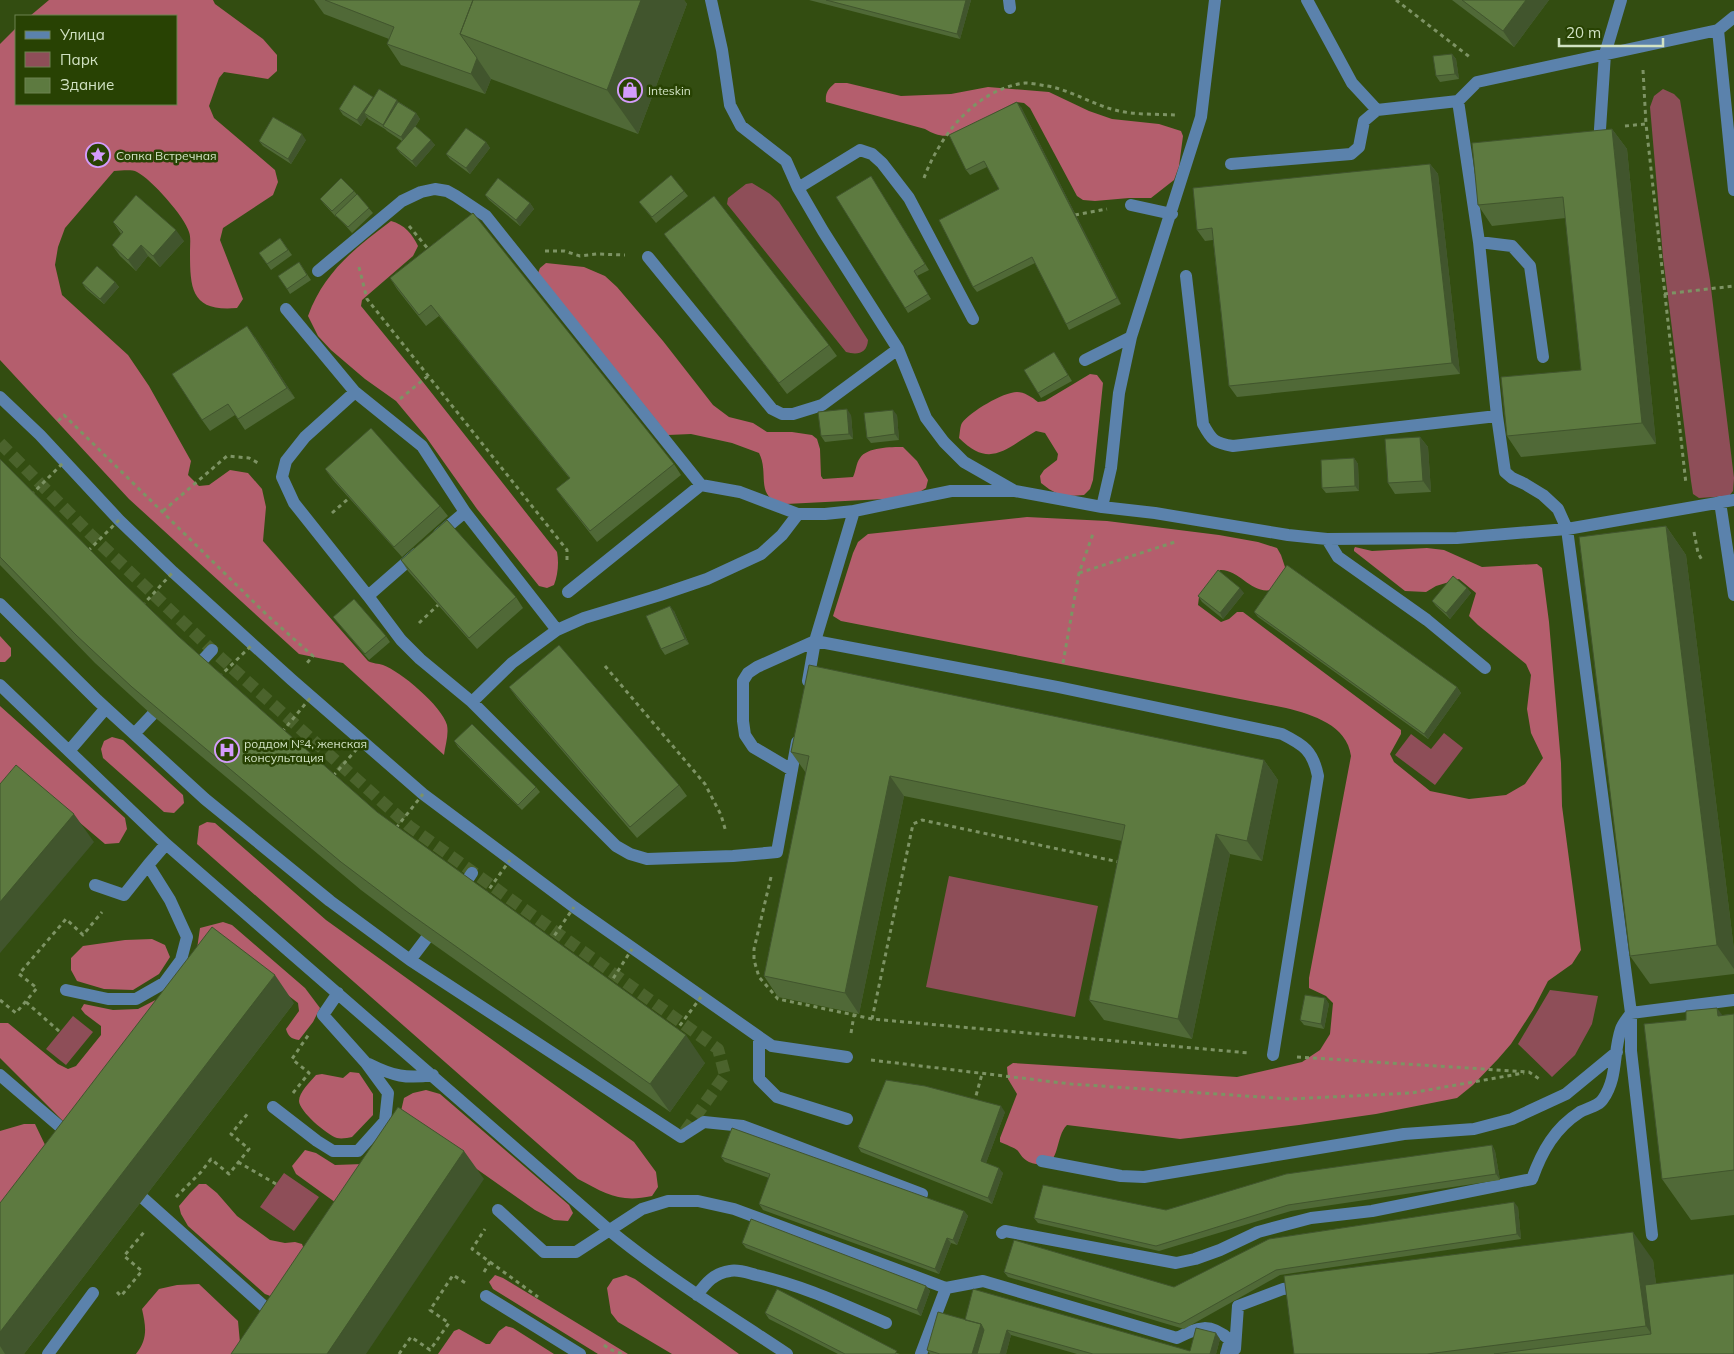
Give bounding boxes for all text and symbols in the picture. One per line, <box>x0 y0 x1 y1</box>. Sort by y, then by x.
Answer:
legend <box>15 15 178 105</box>
scale bar <box>1559 15 1663 47</box>
text: 20 m <box>1566 23 1601 42</box>
text: Улица <box>59 25 105 44</box>
text: Парк <box>60 50 99 69</box>
text: Здание <box>60 75 114 94</box>
shop icon: Inteskin <box>617 77 643 103</box>
place label: Inteskin <box>648 83 691 98</box>
place icon: Сопка Встречная <box>85 142 111 168</box>
place label: Сопка Встречная <box>116 148 217 163</box>
place label: роддом №4, женская консультация <box>244 736 367 765</box>
hospital icon: роддом №4, женская консультация <box>214 737 240 763</box>

